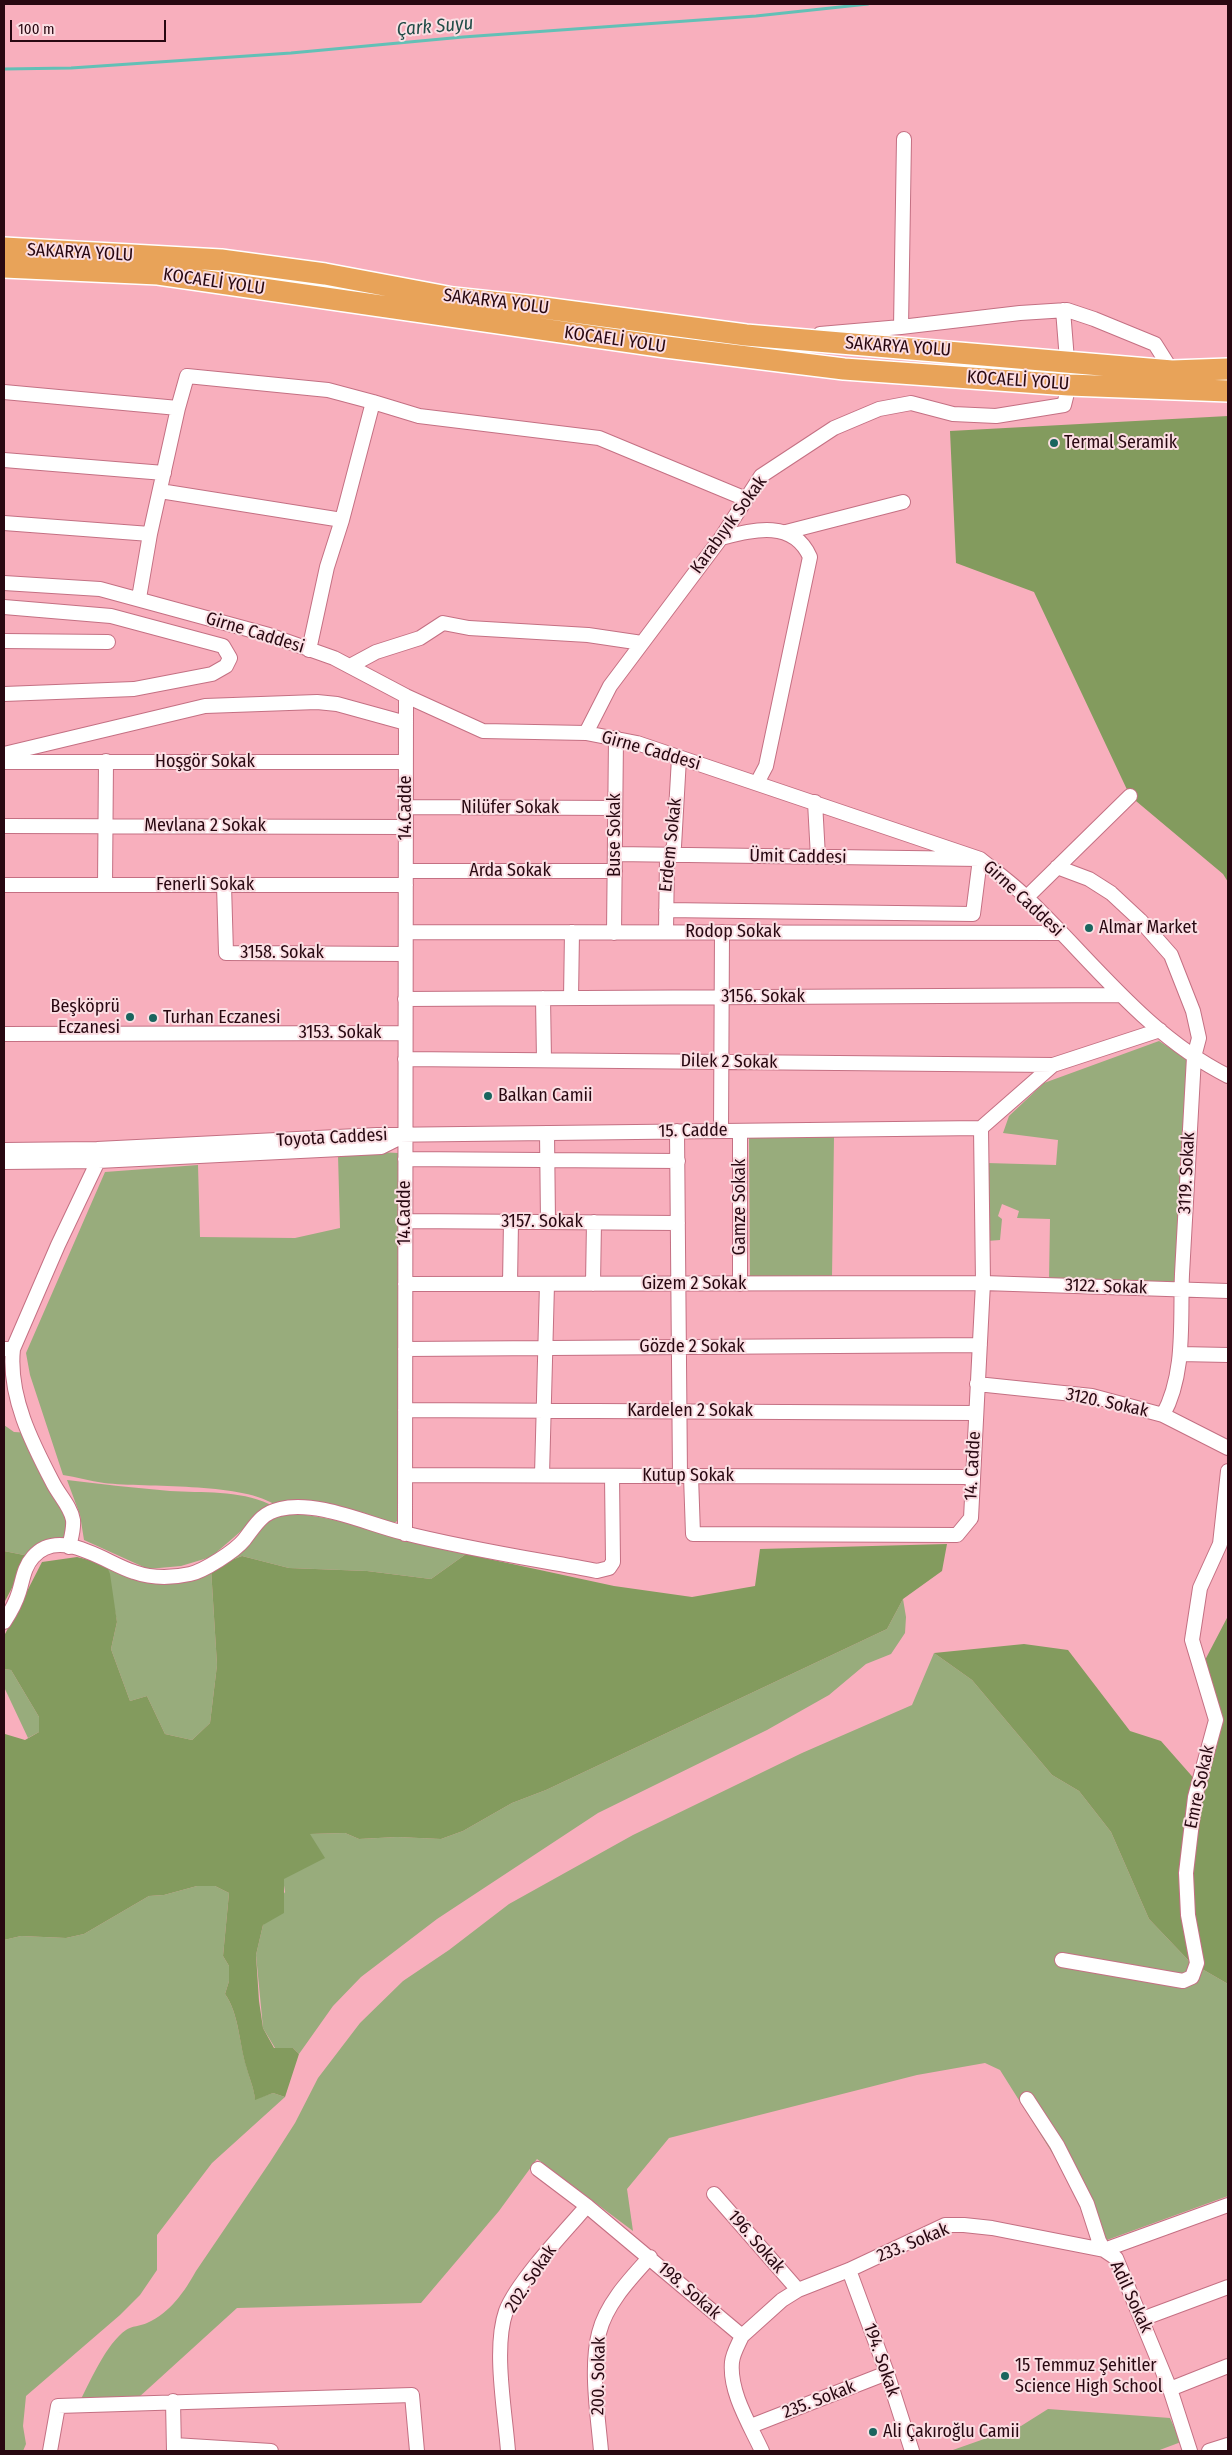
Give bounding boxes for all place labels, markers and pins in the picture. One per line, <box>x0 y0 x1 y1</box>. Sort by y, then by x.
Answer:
place label: Termal Seramik <box>1064 432 1177 454</box>
marker: Termal Seramik <box>1048 437 1060 449</box>
place label: Almar Market <box>1099 917 1197 939</box>
marker: Almar Market <box>1083 922 1095 934</box>
place label: Beşköprü Eczanesi <box>51 996 120 1038</box>
place label: Turhan Eczanesi <box>163 1007 280 1029</box>
marker: Beşköprü Eczanesi <box>124 1011 136 1023</box>
marker: Turhan Eczanesi <box>147 1012 159 1024</box>
place label: Balkan Camii <box>498 1085 593 1107</box>
marker: Balkan Camii <box>482 1090 494 1102</box>
place label: 15 Temmuz Şehitler Science High School <box>1015 2355 1162 2398</box>
marker: 15 Temmuz Şehitler Science High School <box>999 2370 1011 2382</box>
place label: Ali Çakıroğlu Camii <box>883 2421 1019 2443</box>
marker: Ali Çakıroğlu Camii <box>867 2426 879 2438</box>

